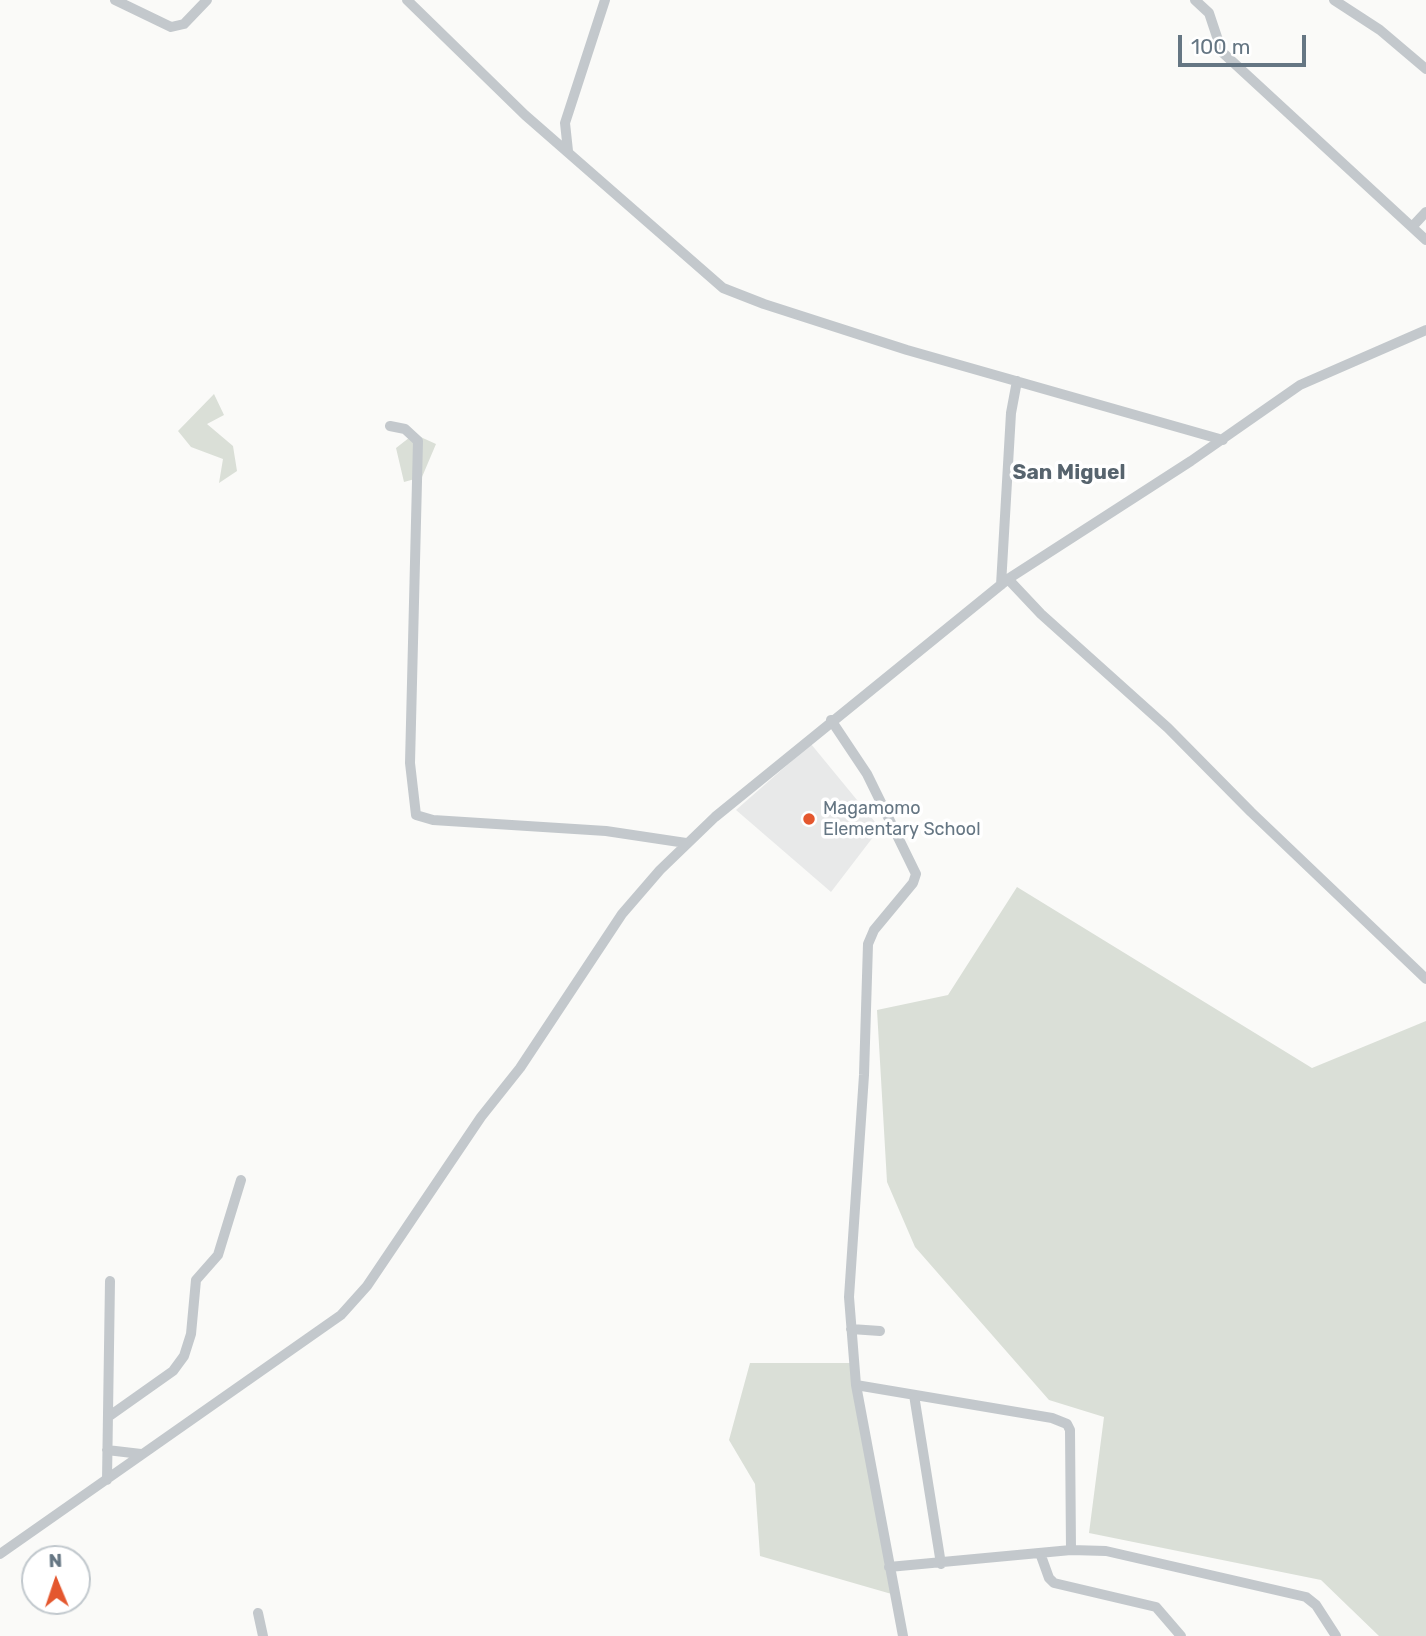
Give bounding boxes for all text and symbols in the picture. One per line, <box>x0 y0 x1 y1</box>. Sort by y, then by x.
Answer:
scale bar <box>1181 21 1309 65</box>
text: 100 m <box>1191 34 1250 59</box>
district label: San Miguel <box>1013 460 1125 486</box>
place label: Magamomo Elementary School <box>823 798 981 840</box>
marker: Magamomo Elementary School <box>801 811 817 827</box>
north arrow <box>21 1545 91 1615</box>
text: N <box>48 1549 63 1572</box>

